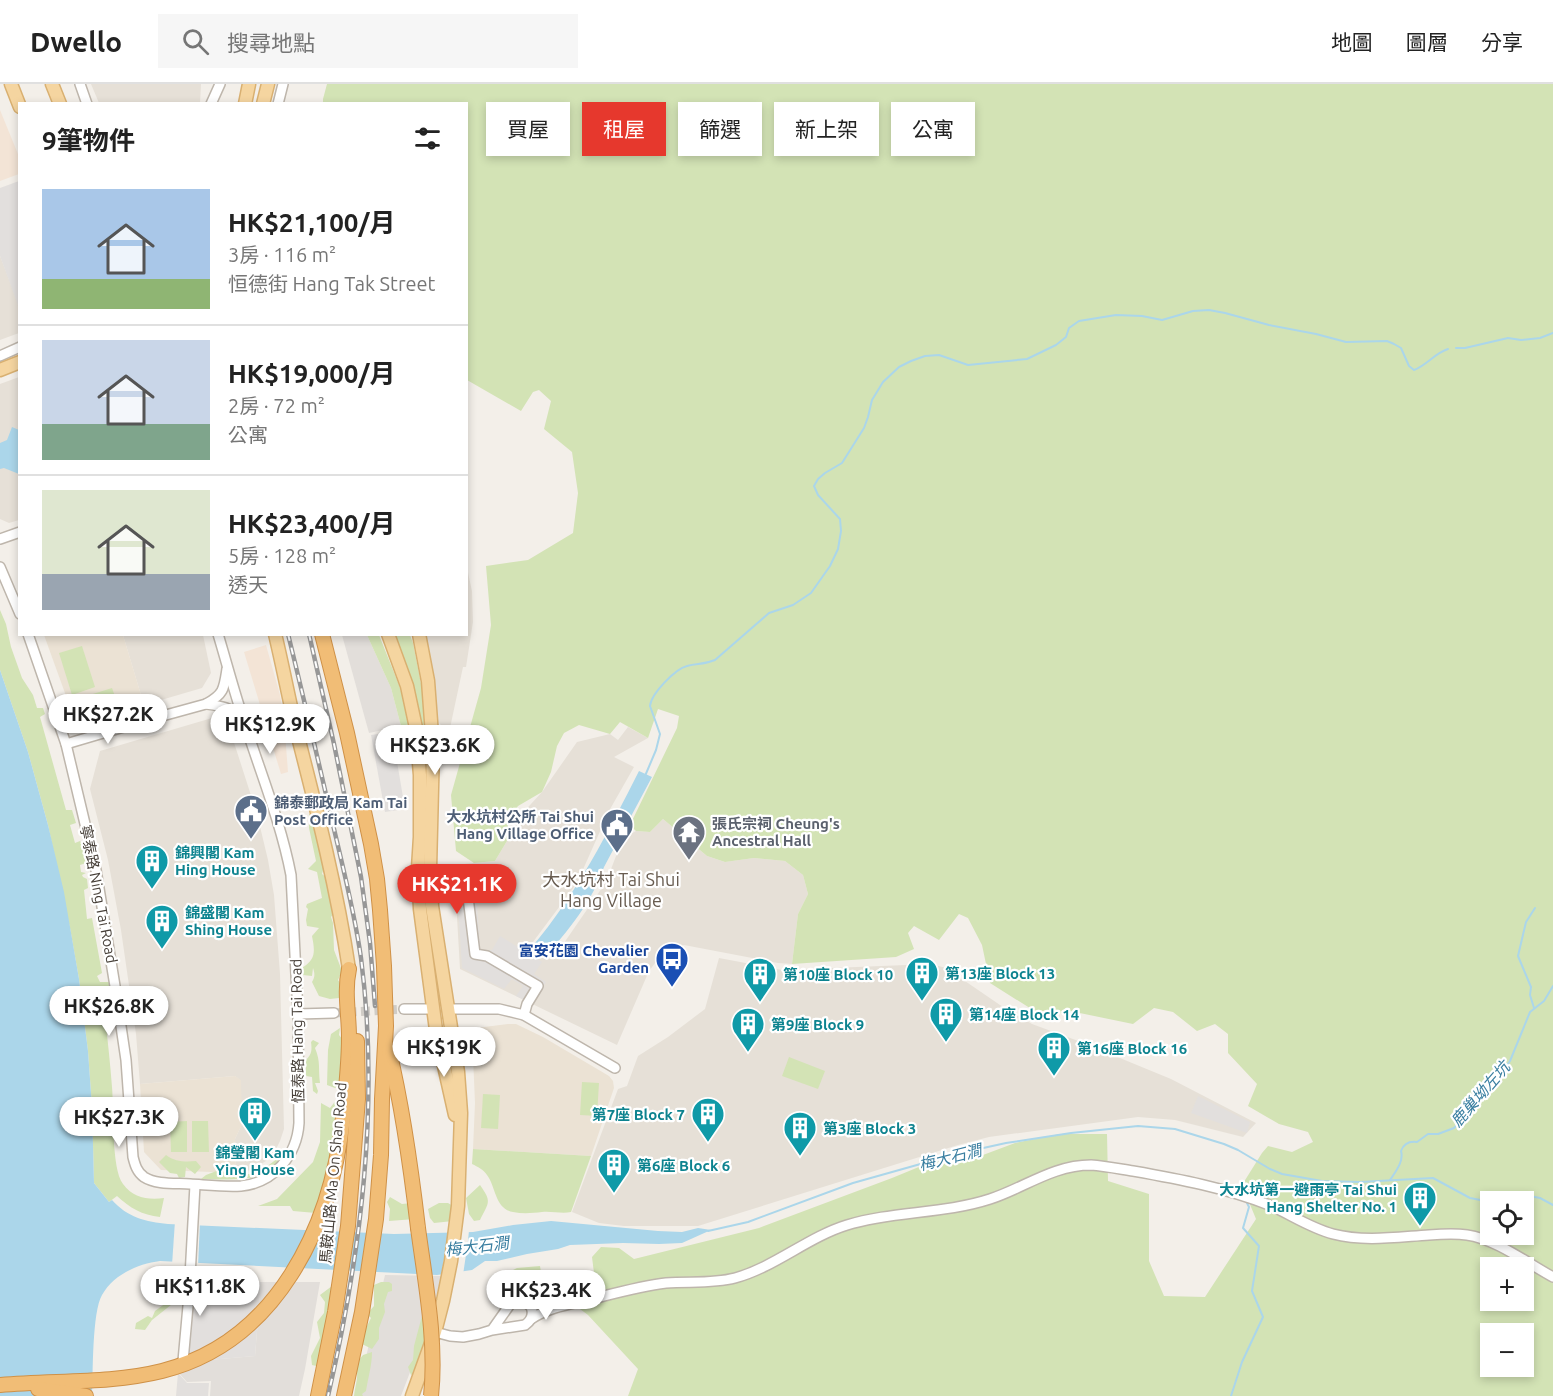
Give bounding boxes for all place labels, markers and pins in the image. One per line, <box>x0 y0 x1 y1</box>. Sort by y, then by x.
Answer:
pin: HK$27.2K <box>46 694 170 745</box>
pin: HK$12.9K <box>208 704 332 755</box>
pin: HK$23.6K <box>373 725 497 776</box>
public building icon: 錦泰郵政局 Kam Tai Post Office <box>233 793 269 840</box>
place label: 錦泰郵政局 Kam Tai Post Office <box>274 794 407 828</box>
public building icon: 大水坑村公所 Tai Shui Hang Village Office <box>599 807 635 854</box>
place label: 大水坑村公所 Tai Shui Hang Village Office <box>446 808 594 842</box>
temple icon: 張氏宗祠 Cheung's Ancestral Hall <box>671 814 707 861</box>
place label: 張氏宗祠 Cheung's Ancestral Hall <box>712 815 840 849</box>
building icon: 錦興閣 Kam Hing House <box>134 843 170 890</box>
place label: 錦興閣 Kam Hing House <box>175 844 256 878</box>
pin: HK$21.1K <box>395 864 519 915</box>
building icon: 錦盛閣 Kam Shing House <box>144 903 180 950</box>
place label: 錦盛閣 Kam Shing House <box>185 904 272 938</box>
bus stop icon: 富安花園 Chevalier Garden <box>654 941 690 988</box>
place label: 富安花園 Chevalier Garden <box>519 942 650 976</box>
building icon: 第13座 Block 13 <box>904 955 940 1002</box>
building icon: 第10座 Block 10 <box>742 956 778 1003</box>
place label: 第13座 Block 13 <box>945 965 1055 982</box>
place label: 第10座 Block 10 <box>783 966 893 983</box>
pin: HK$26.8K <box>47 986 171 1037</box>
building icon: 第14座 Block 14 <box>928 996 964 1043</box>
building icon: 第9座 Block 9 <box>730 1006 766 1053</box>
place label: 第14座 Block 14 <box>969 1006 1079 1023</box>
place label: 第9座 Block 9 <box>771 1016 864 1033</box>
pin: HK$19K <box>395 1027 493 1078</box>
building icon: 第16座 Block 16 <box>1036 1030 1072 1077</box>
place label: 第16座 Block 16 <box>1077 1040 1187 1057</box>
building icon: 錦瑩閣 Kam Ying House <box>237 1095 273 1142</box>
building icon: 第7座 Block 7 <box>690 1096 726 1143</box>
pin: HK$27.3K <box>57 1097 181 1148</box>
place label: 第7座 Block 7 <box>592 1106 685 1123</box>
building icon: 第3座 Block 3 <box>782 1110 818 1157</box>
place label: 第3座 Block 3 <box>823 1120 916 1137</box>
place label: 錦瑩閣 Kam Ying House <box>215 1144 295 1178</box>
building icon: 第6座 Block 6 <box>596 1147 632 1194</box>
place label: 第6座 Block 6 <box>637 1157 730 1174</box>
building icon: 大水坑第一避雨亭 Tai Shui Hang Shelter No. 1 <box>1402 1180 1438 1227</box>
place label: 大水坑第一避雨亭 Tai Shui Hang Shelter No. 1 <box>1219 1181 1397 1215</box>
pin: HK$11.8K <box>138 1266 262 1317</box>
pin: HK$23.4K <box>484 1270 608 1321</box>

